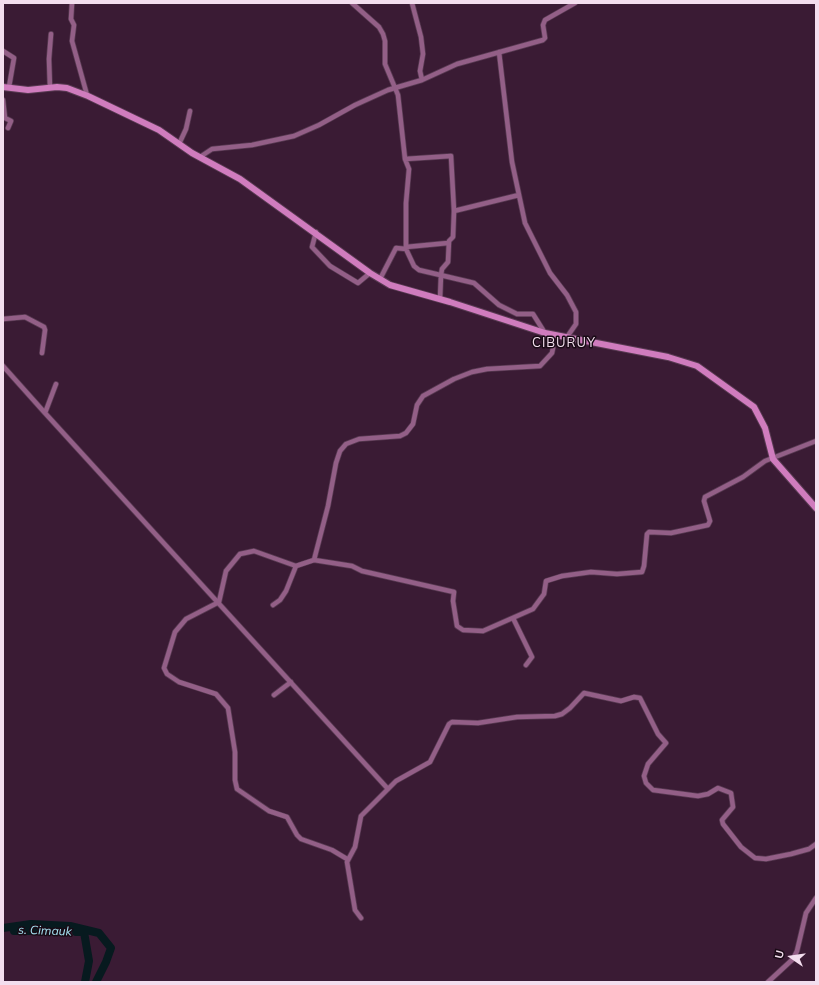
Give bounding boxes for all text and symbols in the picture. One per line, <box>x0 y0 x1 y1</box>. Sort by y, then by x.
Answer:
district label: CIBURUY <box>532 335 596 351</box>
water label: s. Cimauk <box>18 923 72 939</box>
north arrow <box>771 937 811 977</box>
text: U <box>772 949 787 960</box>

